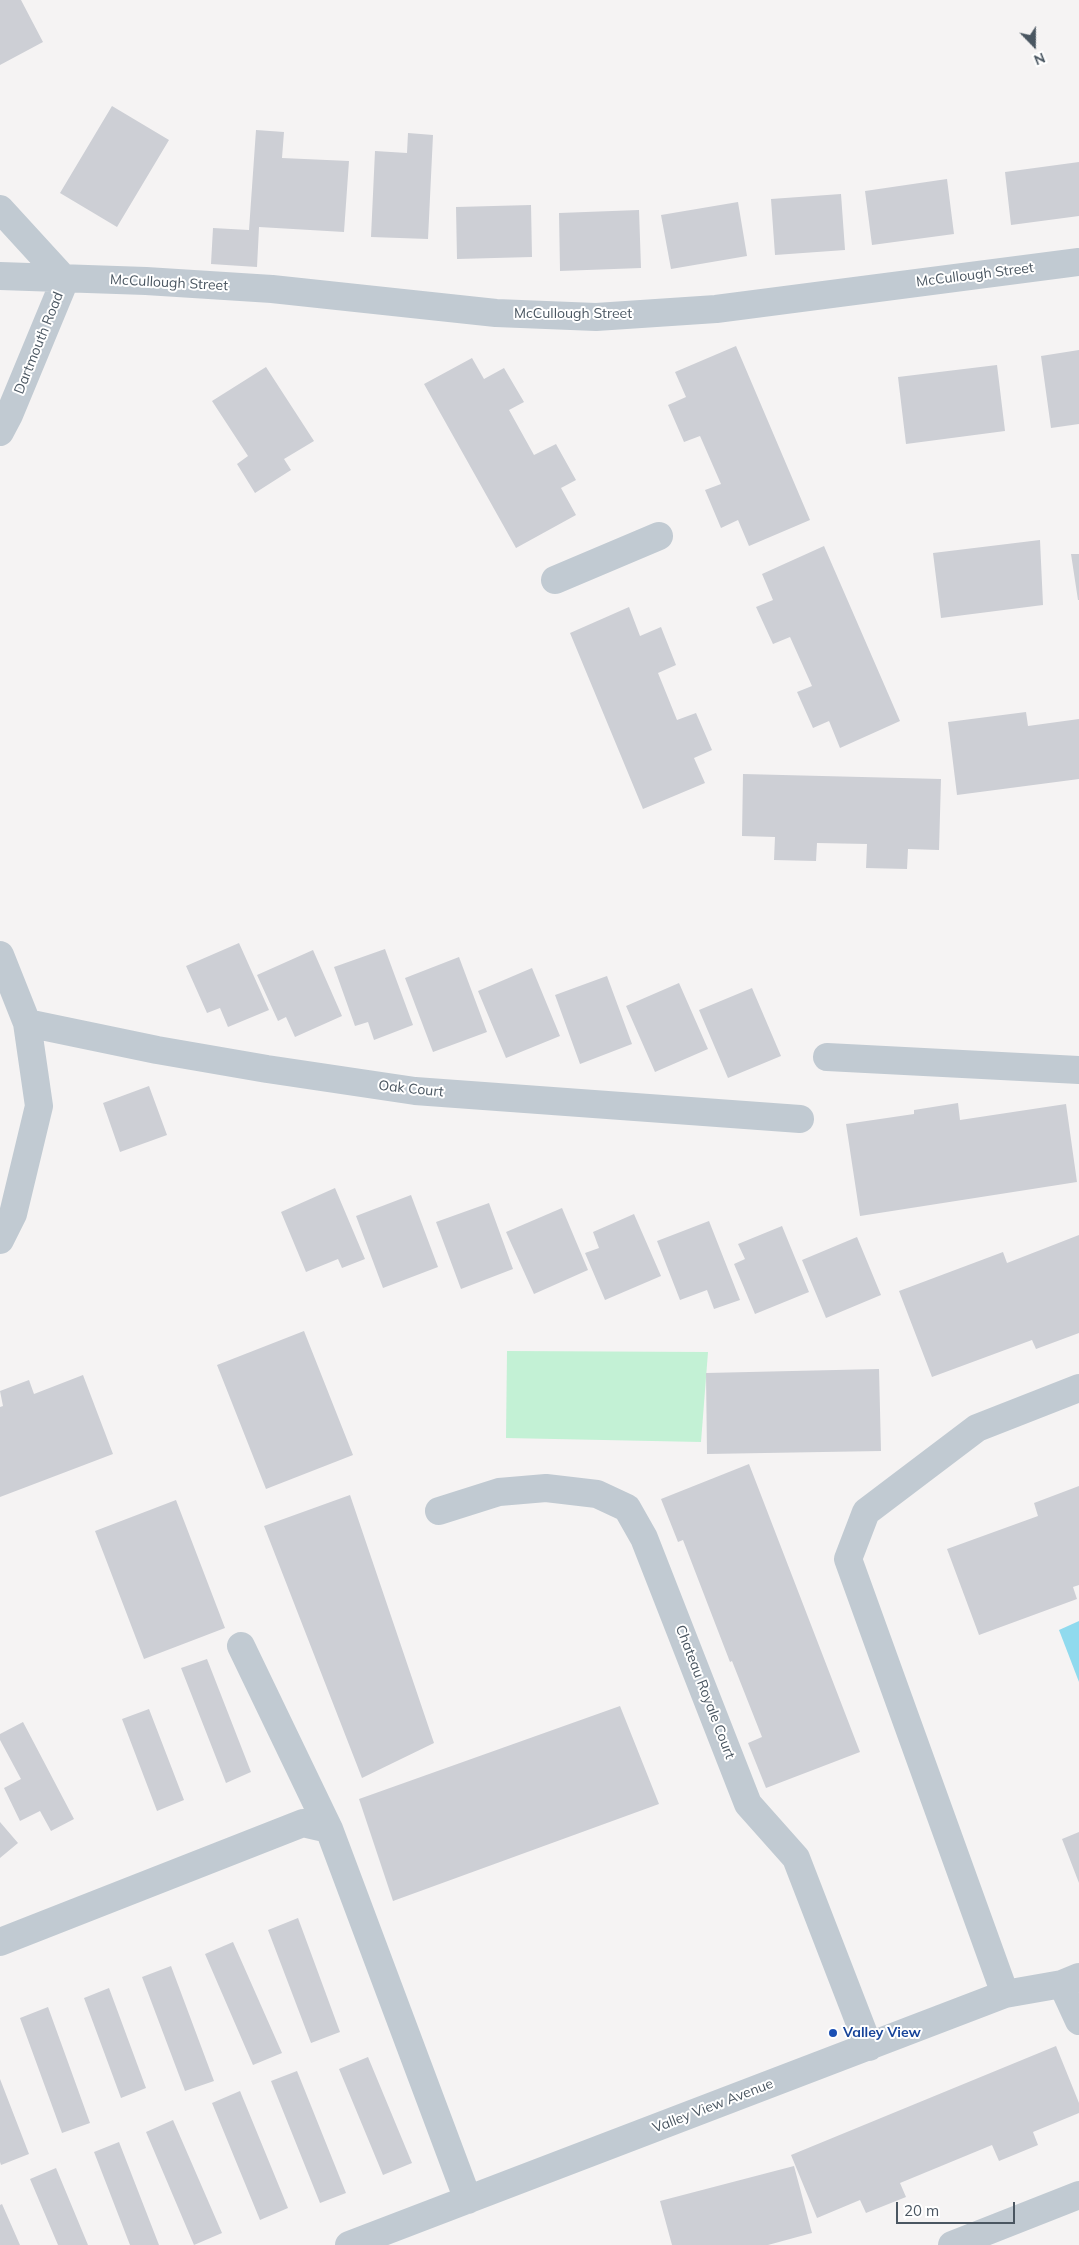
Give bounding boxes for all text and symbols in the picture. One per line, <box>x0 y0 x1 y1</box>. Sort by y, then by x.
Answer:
north arrow <box>1009 20 1059 70</box>
text: N <box>1031 49 1048 69</box>
street label: McCullough Street <box>915 259 1035 291</box>
street label: McCullough Street <box>110 272 228 294</box>
street label: Dartmouth Road <box>11 289 67 397</box>
street label: McCullough Street <box>514 306 632 322</box>
street label: Oak Court <box>378 1077 444 1101</box>
street label: Chateau Royale Court <box>672 1623 738 1761</box>
place label: Valley View <box>843 2025 921 2041</box>
marker: Valley View <box>827 2027 839 2039</box>
street label: Valley View Avenue <box>650 2075 776 2137</box>
scale bar <box>899 2192 1018 2224</box>
text: 20 m <box>904 2201 939 2220</box>

